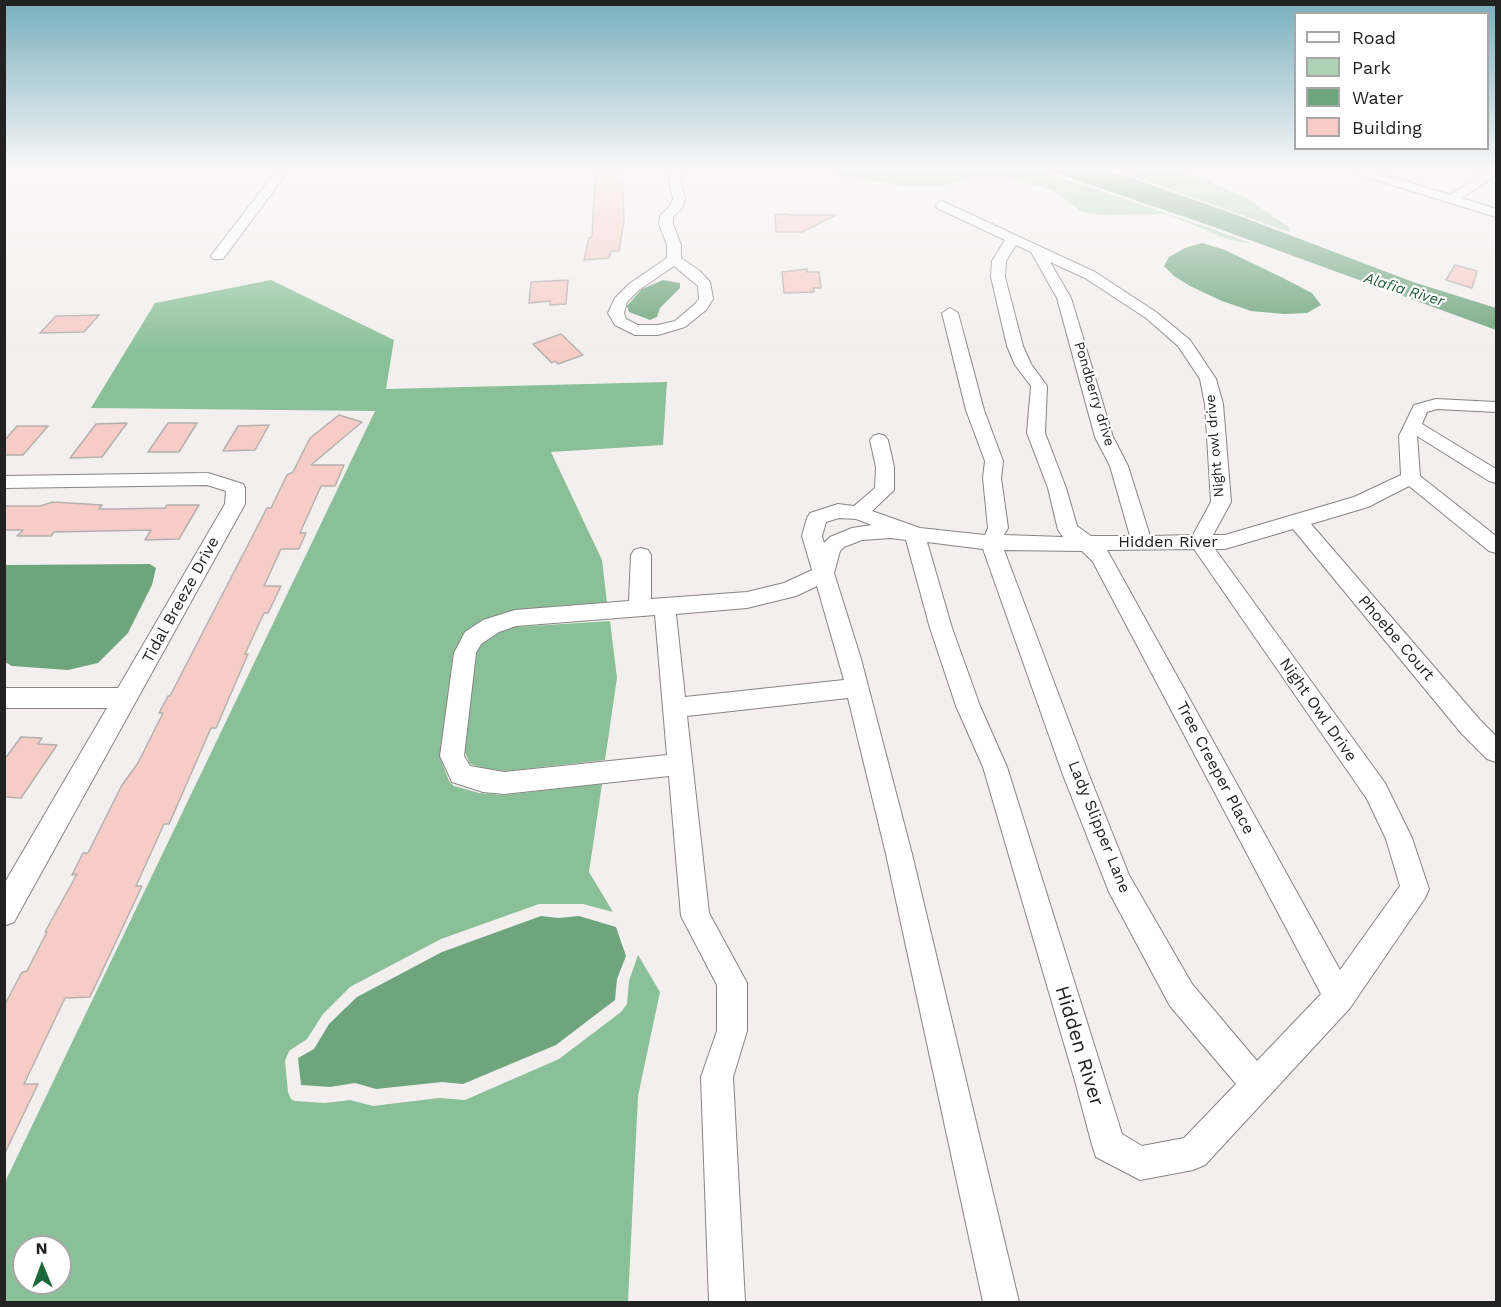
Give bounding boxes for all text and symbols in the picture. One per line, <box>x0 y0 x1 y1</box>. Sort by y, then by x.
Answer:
legend <box>1294 12 1489 150</box>
text: Road <box>1352 27 1396 48</box>
text: Park <box>1352 57 1391 78</box>
text: Water <box>1352 87 1404 108</box>
text: Building <box>1352 117 1422 138</box>
water label: Alafia River <box>1362 269 1446 311</box>
street label: Pondberry drive <box>1070 340 1118 448</box>
street label: Night owl drive <box>1202 394 1228 498</box>
street label: Hidden River <box>1118 532 1218 552</box>
street label: Tidal Breeze Drive <box>138 534 224 666</box>
street label: Phoebe Court <box>1354 592 1438 684</box>
street label: Night Owl Drive <box>1275 655 1361 765</box>
street label: Tree Creeper Place <box>1172 698 1258 838</box>
street label: Lady Slipper Lane <box>1064 758 1134 896</box>
street label: Hidden River <box>1049 983 1109 1109</box>
north arrow <box>12 1235 72 1295</box>
text: N <box>36 1239 48 1258</box>

